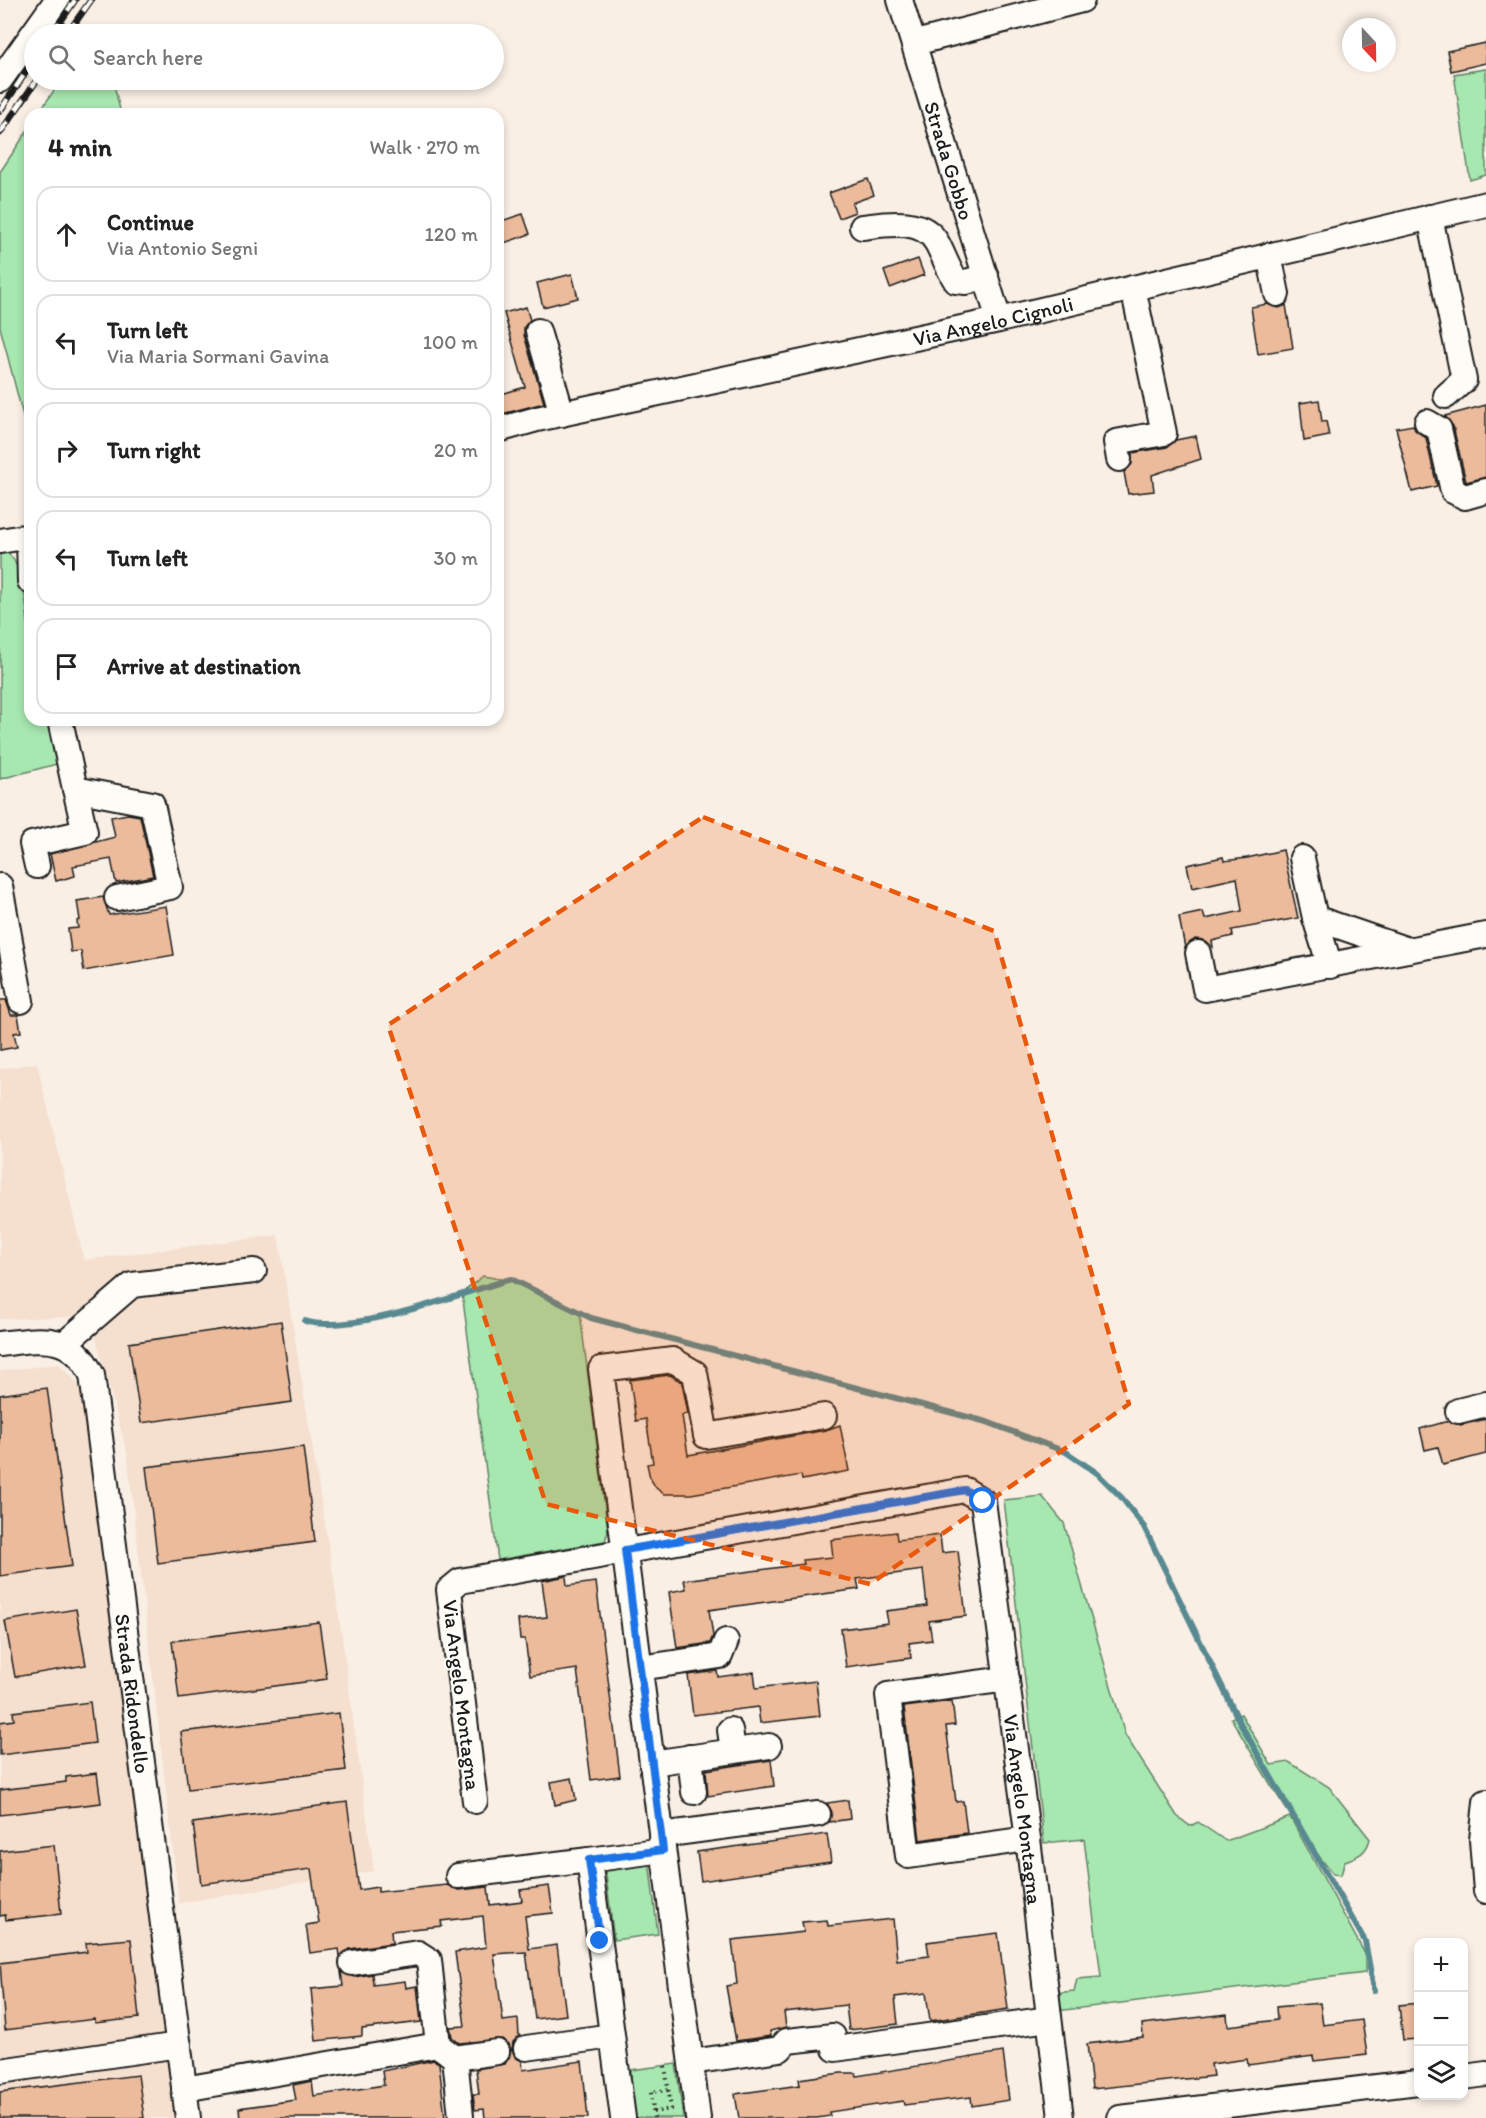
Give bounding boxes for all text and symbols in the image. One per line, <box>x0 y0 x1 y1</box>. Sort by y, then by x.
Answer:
north arrow <box>1342 18 1396 72</box>
search box <box>24 24 504 90</box>
icon: search <box>45 41 78 74</box>
text: Search here <box>93 44 203 71</box>
street label: Strada Gobbo <box>920 98 980 223</box>
text: 4 min <box>48 131 112 163</box>
text: Walk · 270 m <box>369 135 480 159</box>
text: Continue <box>107 209 194 236</box>
icon: ahead <box>50 218 83 251</box>
text: 120 m <box>425 222 478 246</box>
text: Via Antonio Segni <box>107 236 258 260</box>
street label: Via Angelo Cignoli <box>911 290 1075 351</box>
text: Turn left <box>107 317 188 344</box>
icon: left <box>50 326 83 359</box>
text: 100 m <box>423 330 478 354</box>
text: Via Maria Sormani Gavina <box>107 344 329 368</box>
icon: right <box>50 434 83 467</box>
text: Turn right <box>107 437 201 464</box>
text: 20 m <box>434 438 478 462</box>
icon: left <box>50 542 83 575</box>
text: Turn left <box>107 545 188 572</box>
text: 30 m <box>433 546 478 570</box>
icon: arrive <box>50 650 83 683</box>
text: Arrive at destination <box>107 653 301 680</box>
route start <box>969 1487 995 1513</box>
street label: Via Angelo Montagna <box>438 1598 486 1792</box>
street label: Strada Ridondello <box>110 1612 156 1775</box>
street label: Via Angelo Montagna <box>999 1713 1048 1906</box>
route end <box>586 1927 612 1953</box>
map controls <box>1414 1938 1468 2100</box>
button: + <box>1414 1938 1468 1992</box>
button: − <box>1414 1992 1468 2046</box>
button: layers <box>1414 2046 1468 2100</box>

